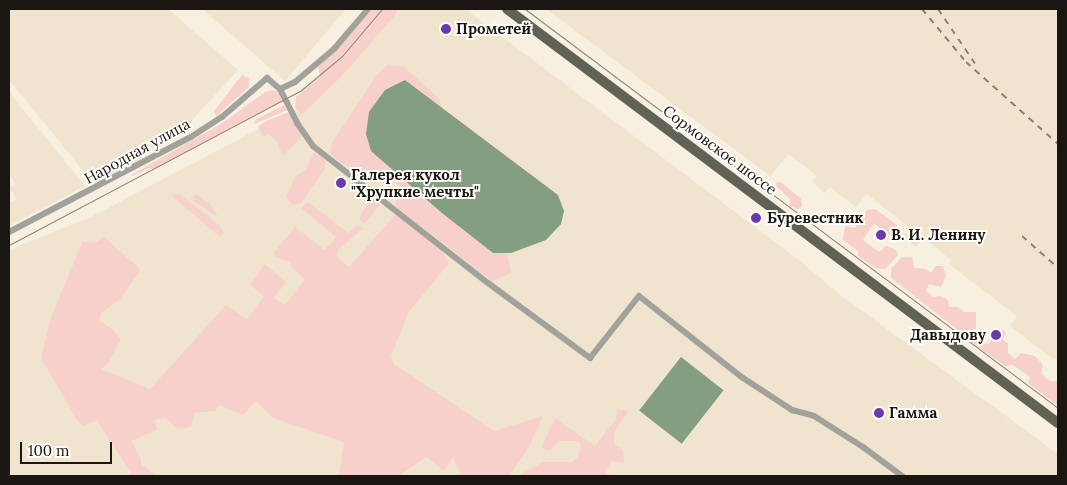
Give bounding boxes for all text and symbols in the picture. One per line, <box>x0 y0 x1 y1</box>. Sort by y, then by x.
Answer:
place label: Прометей <box>456 20 531 38</box>
marker: Прометей <box>440 23 452 35</box>
street label: Сормовское шоссе <box>660 101 780 199</box>
street label: Народная улица <box>81 114 193 188</box>
place label: Галерея кукол "Хрупкие мечты" <box>351 165 479 200</box>
marker: Галерея кукол "Хрупкие мечты" <box>335 177 347 189</box>
place label: Буревестник <box>767 209 863 227</box>
marker: Буревестник <box>749 211 763 225</box>
place label: В. И. Ленину <box>891 226 985 244</box>
marker: В. И. Ленину <box>875 229 887 241</box>
place label: Давыдову <box>910 326 986 344</box>
marker: Давыдову <box>990 329 1002 341</box>
place label: Гамма <box>889 404 937 422</box>
marker: Гамма <box>873 407 885 419</box>
scale bar <box>22 432 115 464</box>
text: 100 m <box>28 441 69 460</box>

